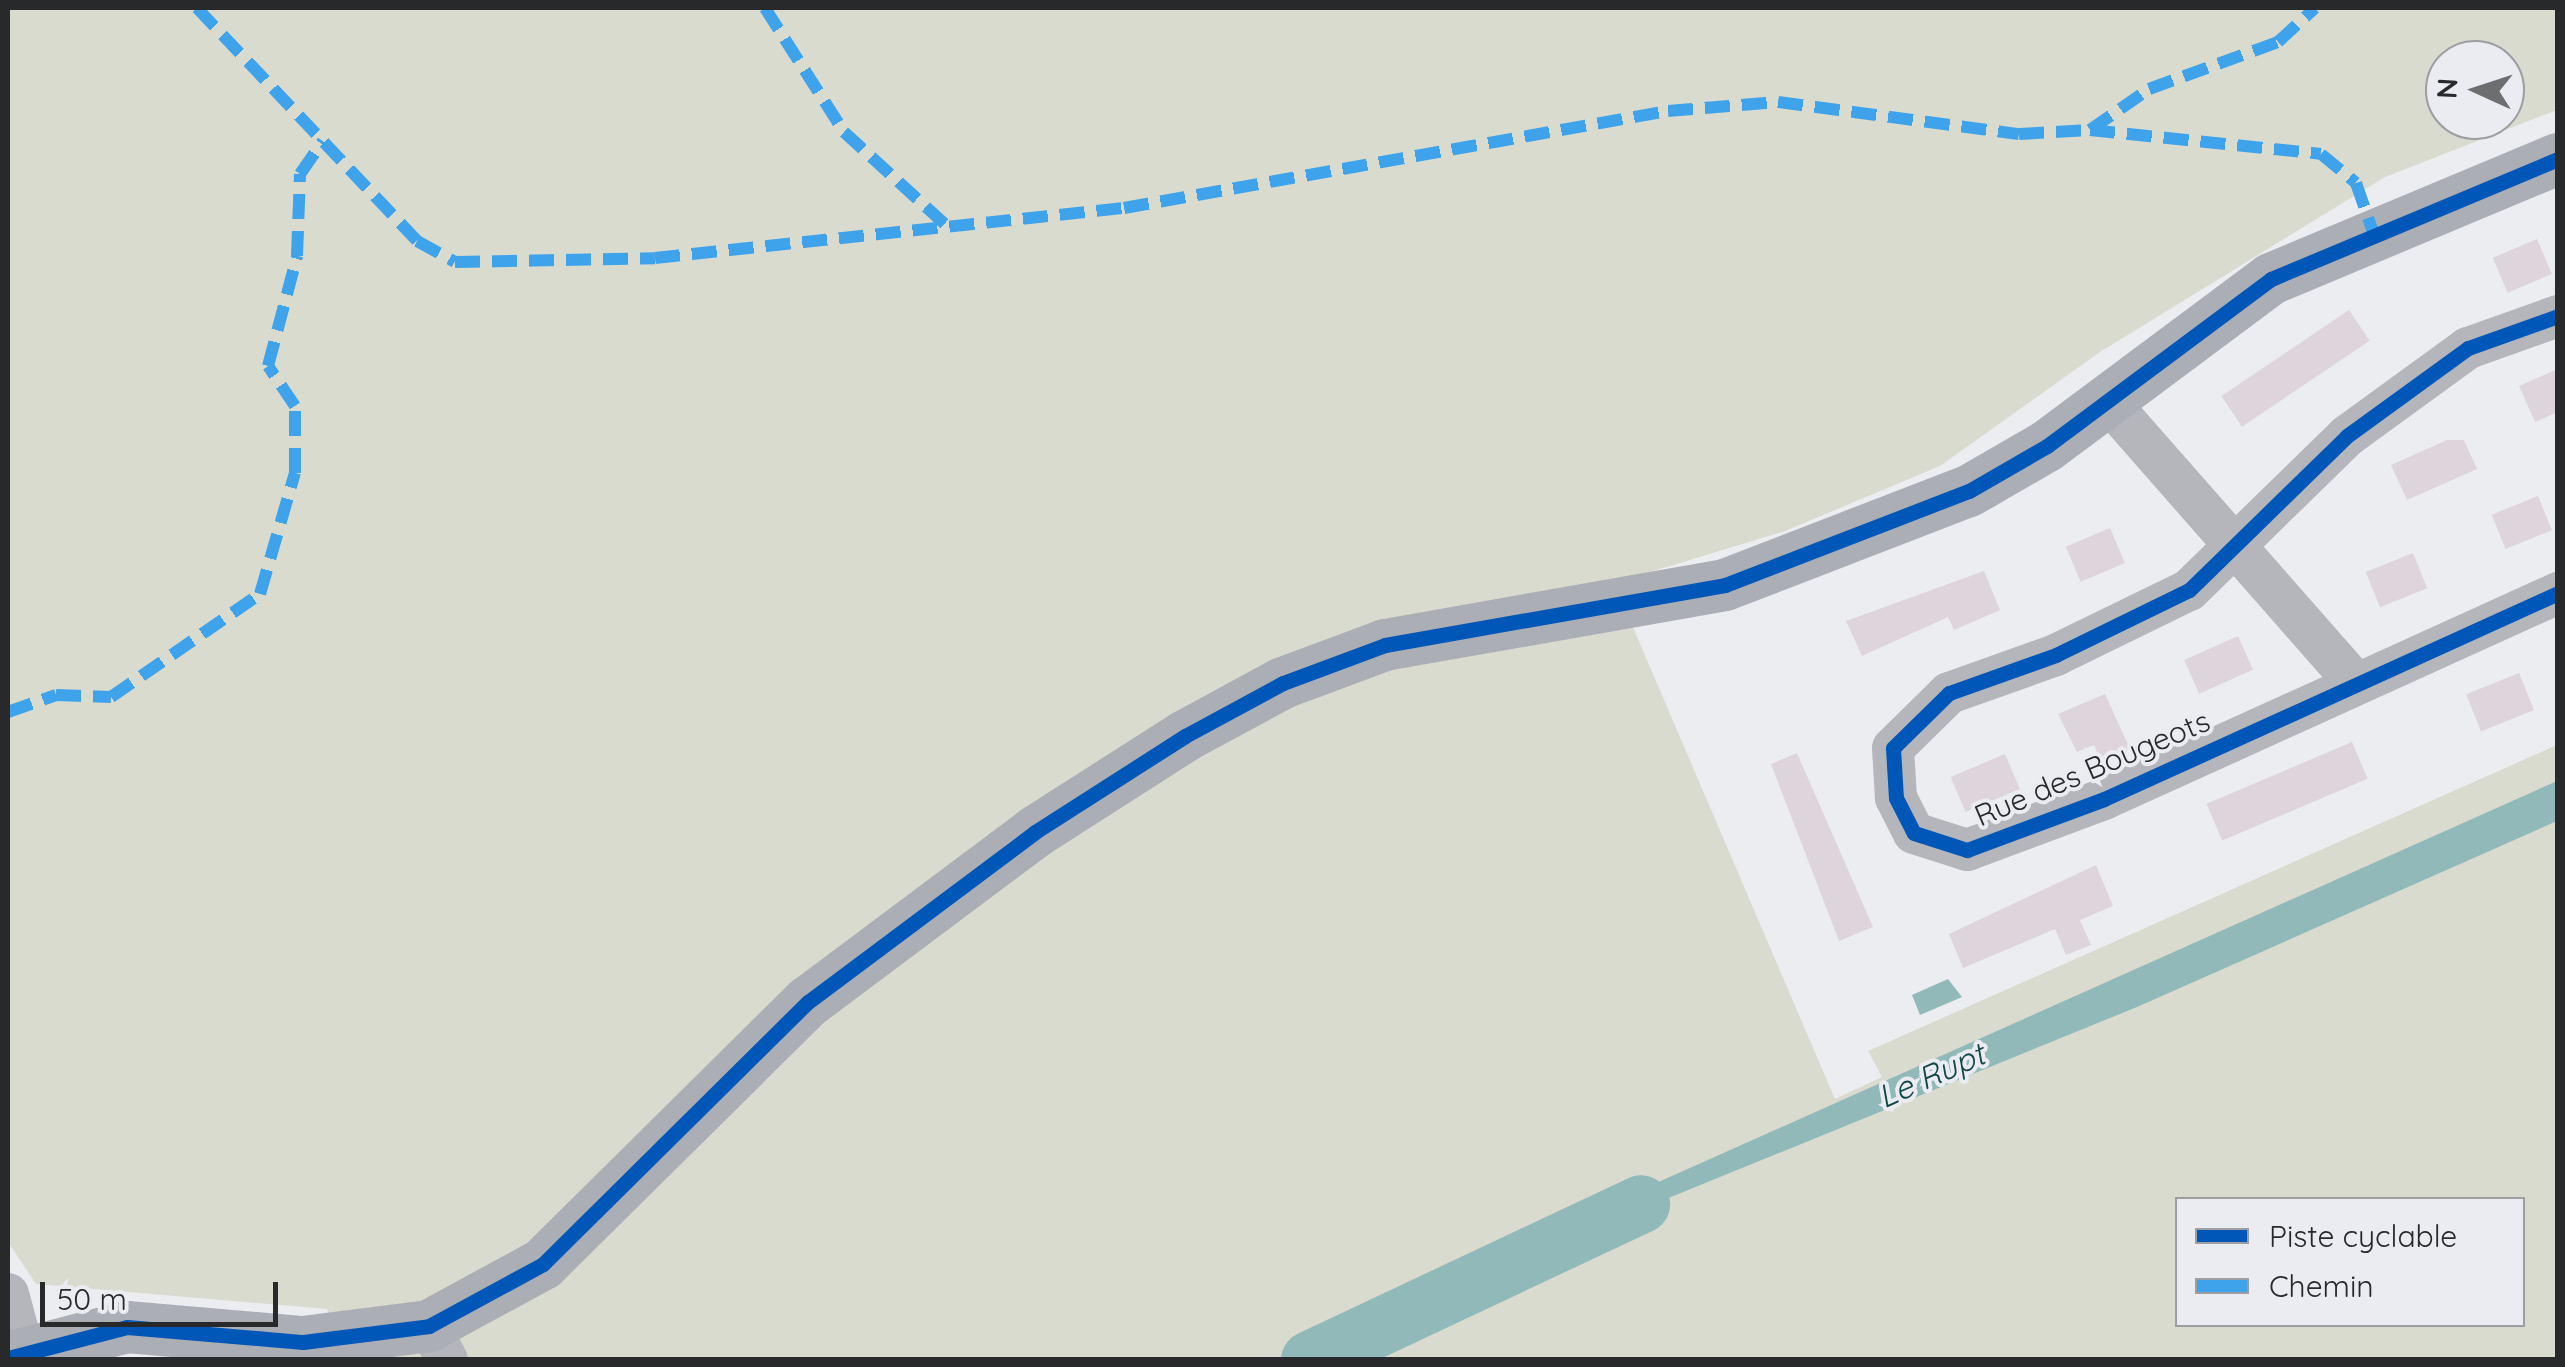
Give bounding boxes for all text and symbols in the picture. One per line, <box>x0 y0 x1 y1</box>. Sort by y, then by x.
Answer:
north arrow <box>2425 40 2525 140</box>
text: N <box>2429 77 2465 100</box>
street label: Rue des Bougeots <box>1969 702 2215 834</box>
water label: Le Rupt <box>1871 1034 1991 1116</box>
legend <box>2175 1197 2525 1327</box>
text: Piste cyclable <box>2269 1217 2457 1255</box>
scale bar <box>45 1262 282 1324</box>
text: Chemin <box>2269 1267 2374 1305</box>
text: 50 m <box>57 1280 127 1318</box>

